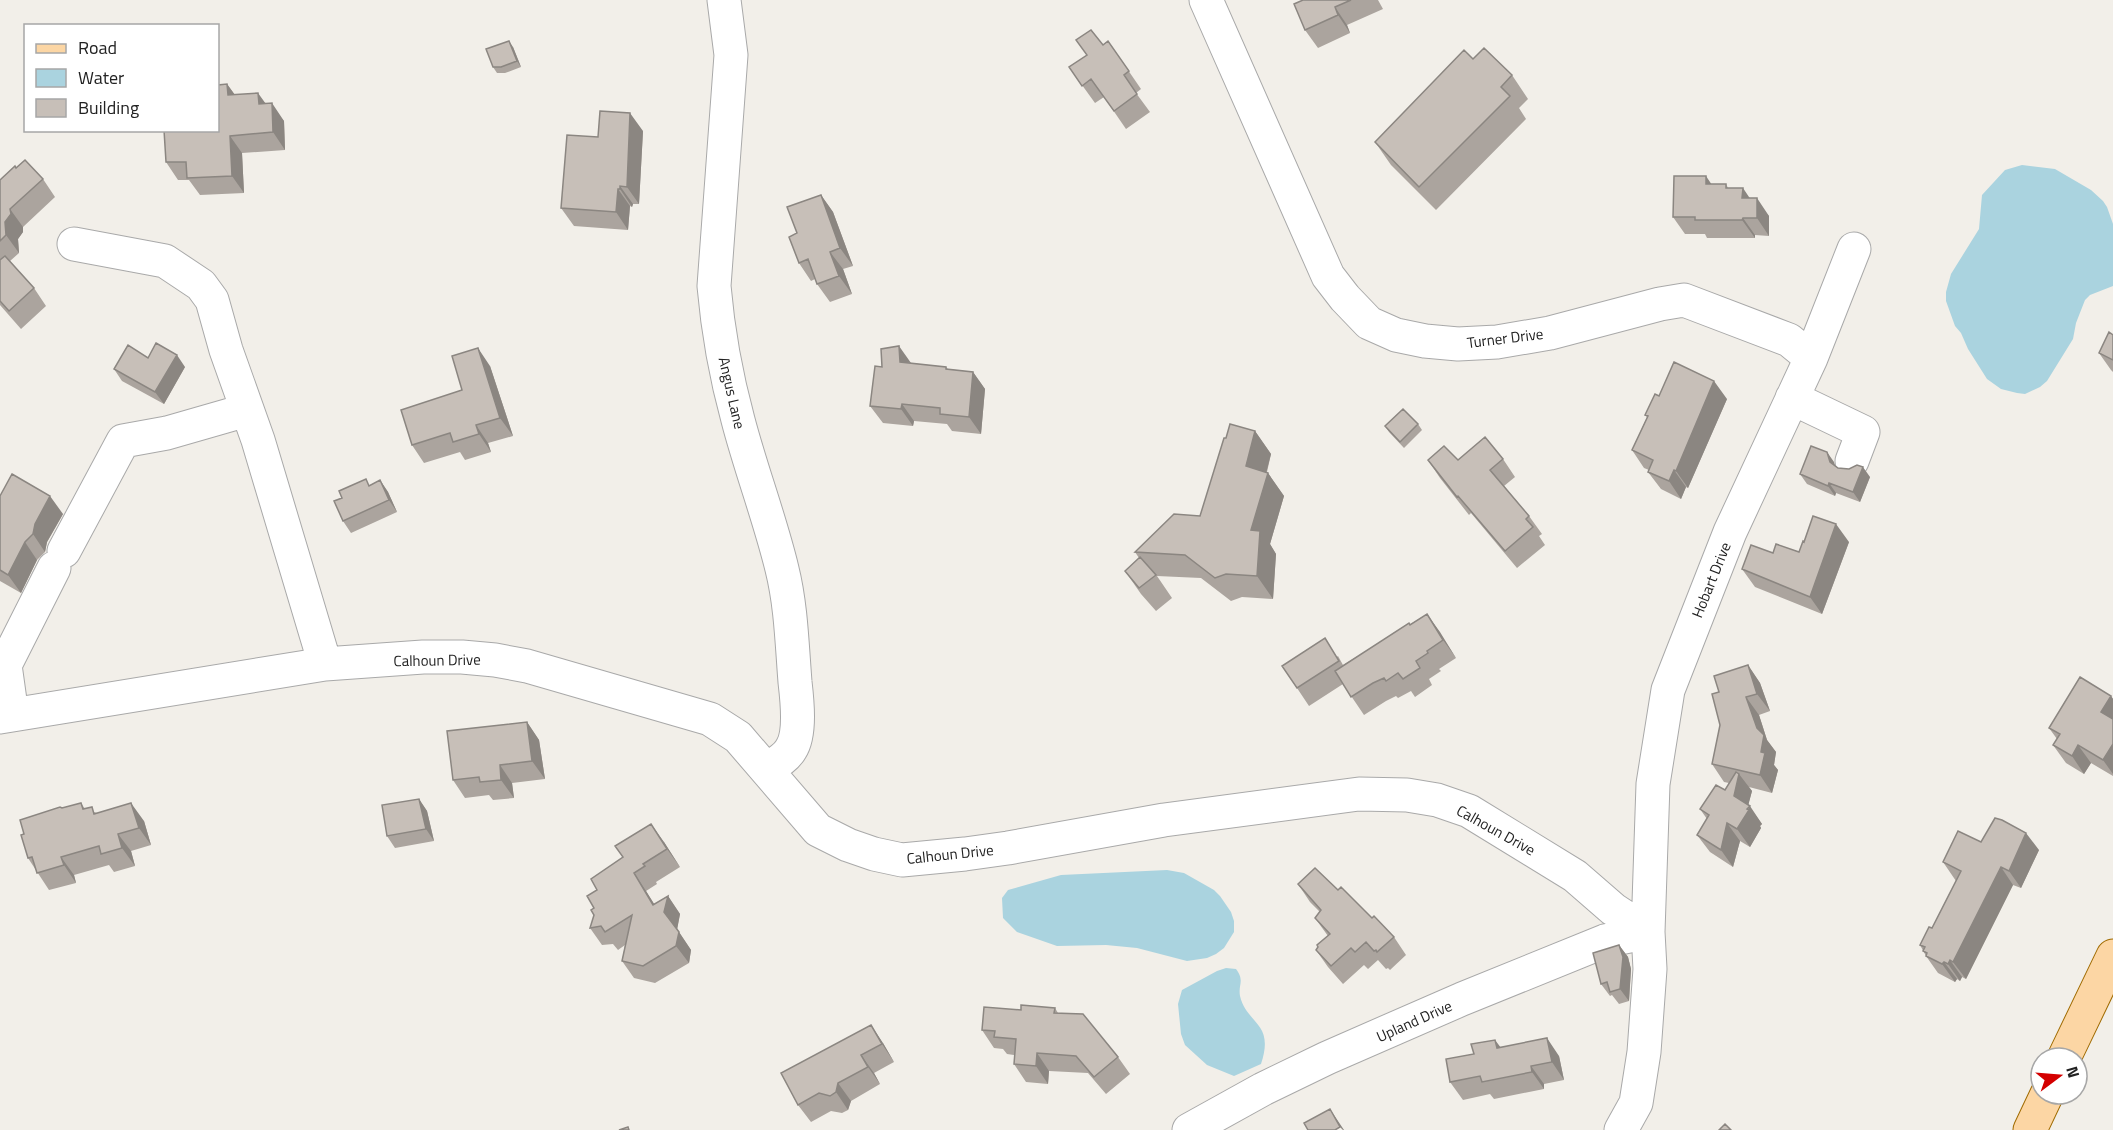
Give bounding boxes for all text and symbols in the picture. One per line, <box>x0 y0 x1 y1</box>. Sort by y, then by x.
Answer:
legend <box>24 24 219 132</box>
text: Road <box>78 34 117 61</box>
text: Water <box>78 64 124 91</box>
text: Building <box>78 94 139 121</box>
street label: Turner Drive <box>1466 322 1544 354</box>
street label: Angus Lane <box>713 355 751 431</box>
street label: Hobart Drive <box>1685 539 1737 621</box>
street label: Calhoun Drive <box>393 648 481 672</box>
street label: Calhoun Drive <box>1452 799 1540 861</box>
street label: Calhoun Drive <box>905 838 995 870</box>
street label: Upland Drive <box>1372 994 1456 1048</box>
north arrow <box>2029 1046 2089 1106</box>
text: N <box>2060 1063 2086 1081</box>

